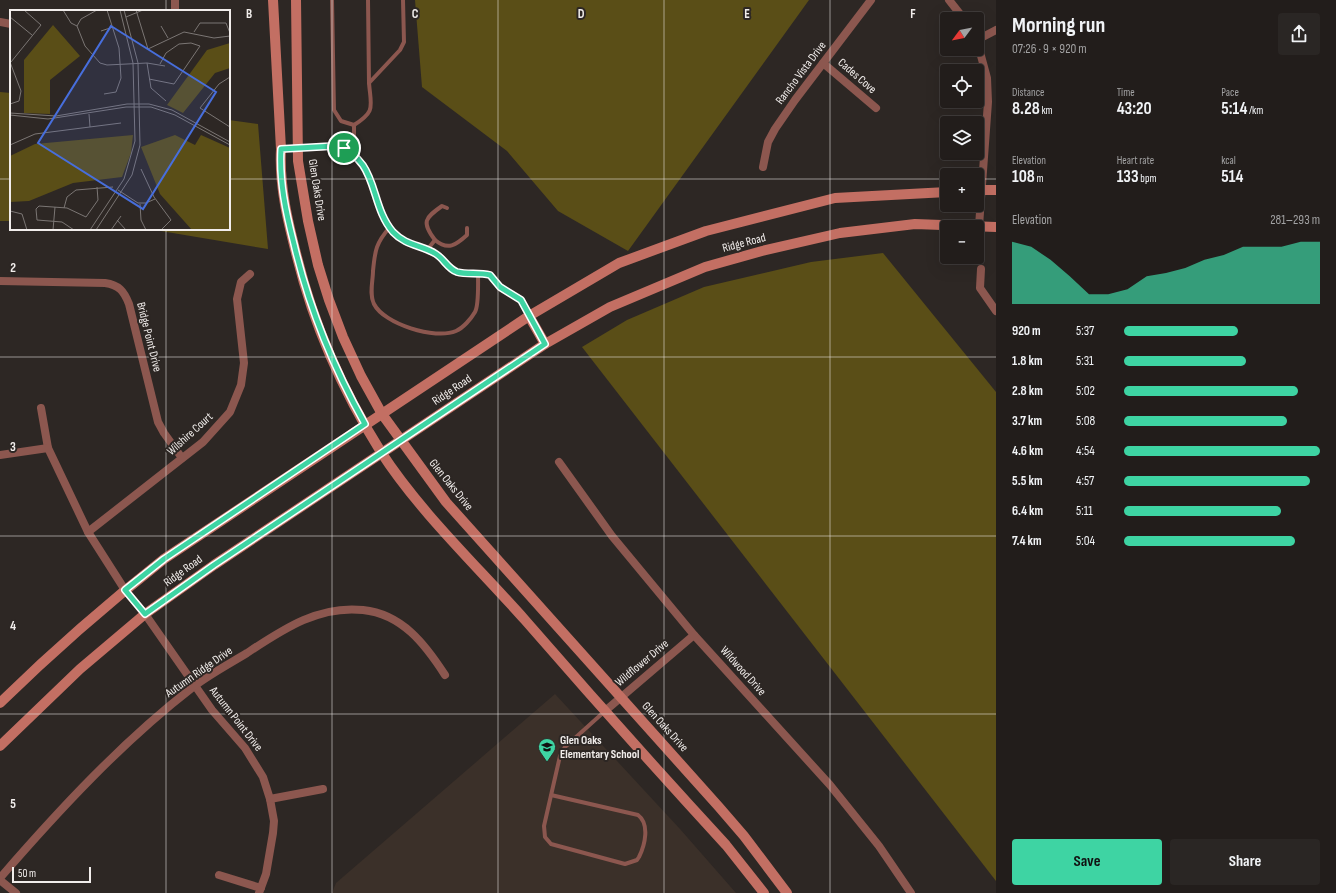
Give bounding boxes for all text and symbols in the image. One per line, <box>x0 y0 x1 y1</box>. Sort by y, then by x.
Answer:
text: B <box>246 6 252 22</box>
text: C <box>412 6 419 22</box>
text: D <box>578 6 585 22</box>
text: E <box>744 6 750 22</box>
text: F <box>910 6 916 22</box>
inset map <box>10 10 230 230</box>
north arrow <box>940 12 984 56</box>
map controls <box>940 12 984 264</box>
text: Morning run <box>1012 12 1105 39</box>
button: share <box>1278 13 1320 55</box>
street label: Rancho Vista Drive <box>772 38 830 107</box>
text: 07:26 · 9 × 920 m <box>1012 41 1087 57</box>
street label: Cades Cove <box>835 55 880 97</box>
button: locate <box>940 64 984 108</box>
text: Distance <box>1012 86 1044 99</box>
text: Time <box>1117 86 1135 99</box>
text: Pace <box>1221 86 1239 99</box>
text: 8.28 <box>1012 99 1040 119</box>
text: 43:20 <box>1117 99 1152 119</box>
text: 5:14 <box>1221 99 1247 119</box>
text: km <box>1040 104 1053 117</box>
text: /km <box>1247 104 1263 117</box>
button: layers <box>940 116 984 160</box>
pin <box>327 131 361 165</box>
icon: arrive <box>333 137 355 159</box>
text: Elevation <box>1012 154 1046 167</box>
text: Heart rate <box>1117 154 1154 167</box>
text: kcal <box>1221 154 1236 167</box>
street label: Glen Oaks Drive <box>305 158 329 222</box>
text: 108 <box>1012 167 1035 187</box>
text: 133 <box>1117 167 1139 187</box>
text: 514 <box>1221 167 1244 187</box>
button: + <box>940 168 984 212</box>
text: m <box>1035 172 1044 185</box>
text: bpm <box>1139 172 1157 185</box>
text: Elevation <box>1012 212 1052 228</box>
text: 281–293 m <box>1270 212 1320 228</box>
button: − <box>940 220 984 264</box>
street label: Ridge Road <box>721 230 767 256</box>
text: 2 <box>10 260 16 276</box>
street label: Bridge Point Drive <box>133 300 165 374</box>
text: 920 m <box>1012 323 1041 339</box>
text: 5:37 <box>1076 323 1094 339</box>
text: 1.8 km <box>1012 353 1043 369</box>
text: 5:31 <box>1076 353 1094 369</box>
street label: Ridge Road <box>429 371 475 409</box>
text: 2.8 km <box>1012 383 1043 399</box>
text: 5:02 <box>1076 383 1095 399</box>
street label: Wilshire Court <box>164 409 216 459</box>
text: 3.7 km <box>1012 413 1042 429</box>
text: 5:08 <box>1076 413 1095 429</box>
text: 3 <box>10 439 16 455</box>
text: 4.6 km <box>1012 443 1043 459</box>
text: 4:54 <box>1076 443 1095 459</box>
street label: Glen Oaks Drive <box>426 456 476 514</box>
text: 5.5 km <box>1012 473 1043 489</box>
text: 4:57 <box>1076 473 1094 489</box>
text: 6.4 km <box>1012 503 1043 519</box>
text: 5:11 <box>1076 503 1093 519</box>
text: 7.4 km <box>1012 533 1042 549</box>
text: 5:04 <box>1076 533 1095 549</box>
street label: Ridge Road <box>161 552 205 590</box>
text: 4 <box>10 618 16 634</box>
street label: Wildflower Drive <box>612 636 672 690</box>
street label: Autumn Ridge Drive <box>162 643 236 701</box>
street label: Wildwood Drive <box>717 643 769 699</box>
street label: Autumn Point Drive <box>206 683 266 754</box>
street label: Glen Oaks Drive <box>639 699 691 755</box>
place label: Glen Oaks Elementary School <box>560 733 640 762</box>
school or university icon: Glen Oaks Elementary School <box>537 737 557 762</box>
text: 5 <box>10 796 16 812</box>
button: Save <box>1012 839 1162 885</box>
button: Share <box>1170 839 1320 885</box>
scale bar <box>12 865 91 884</box>
text: 50 m <box>18 867 36 880</box>

